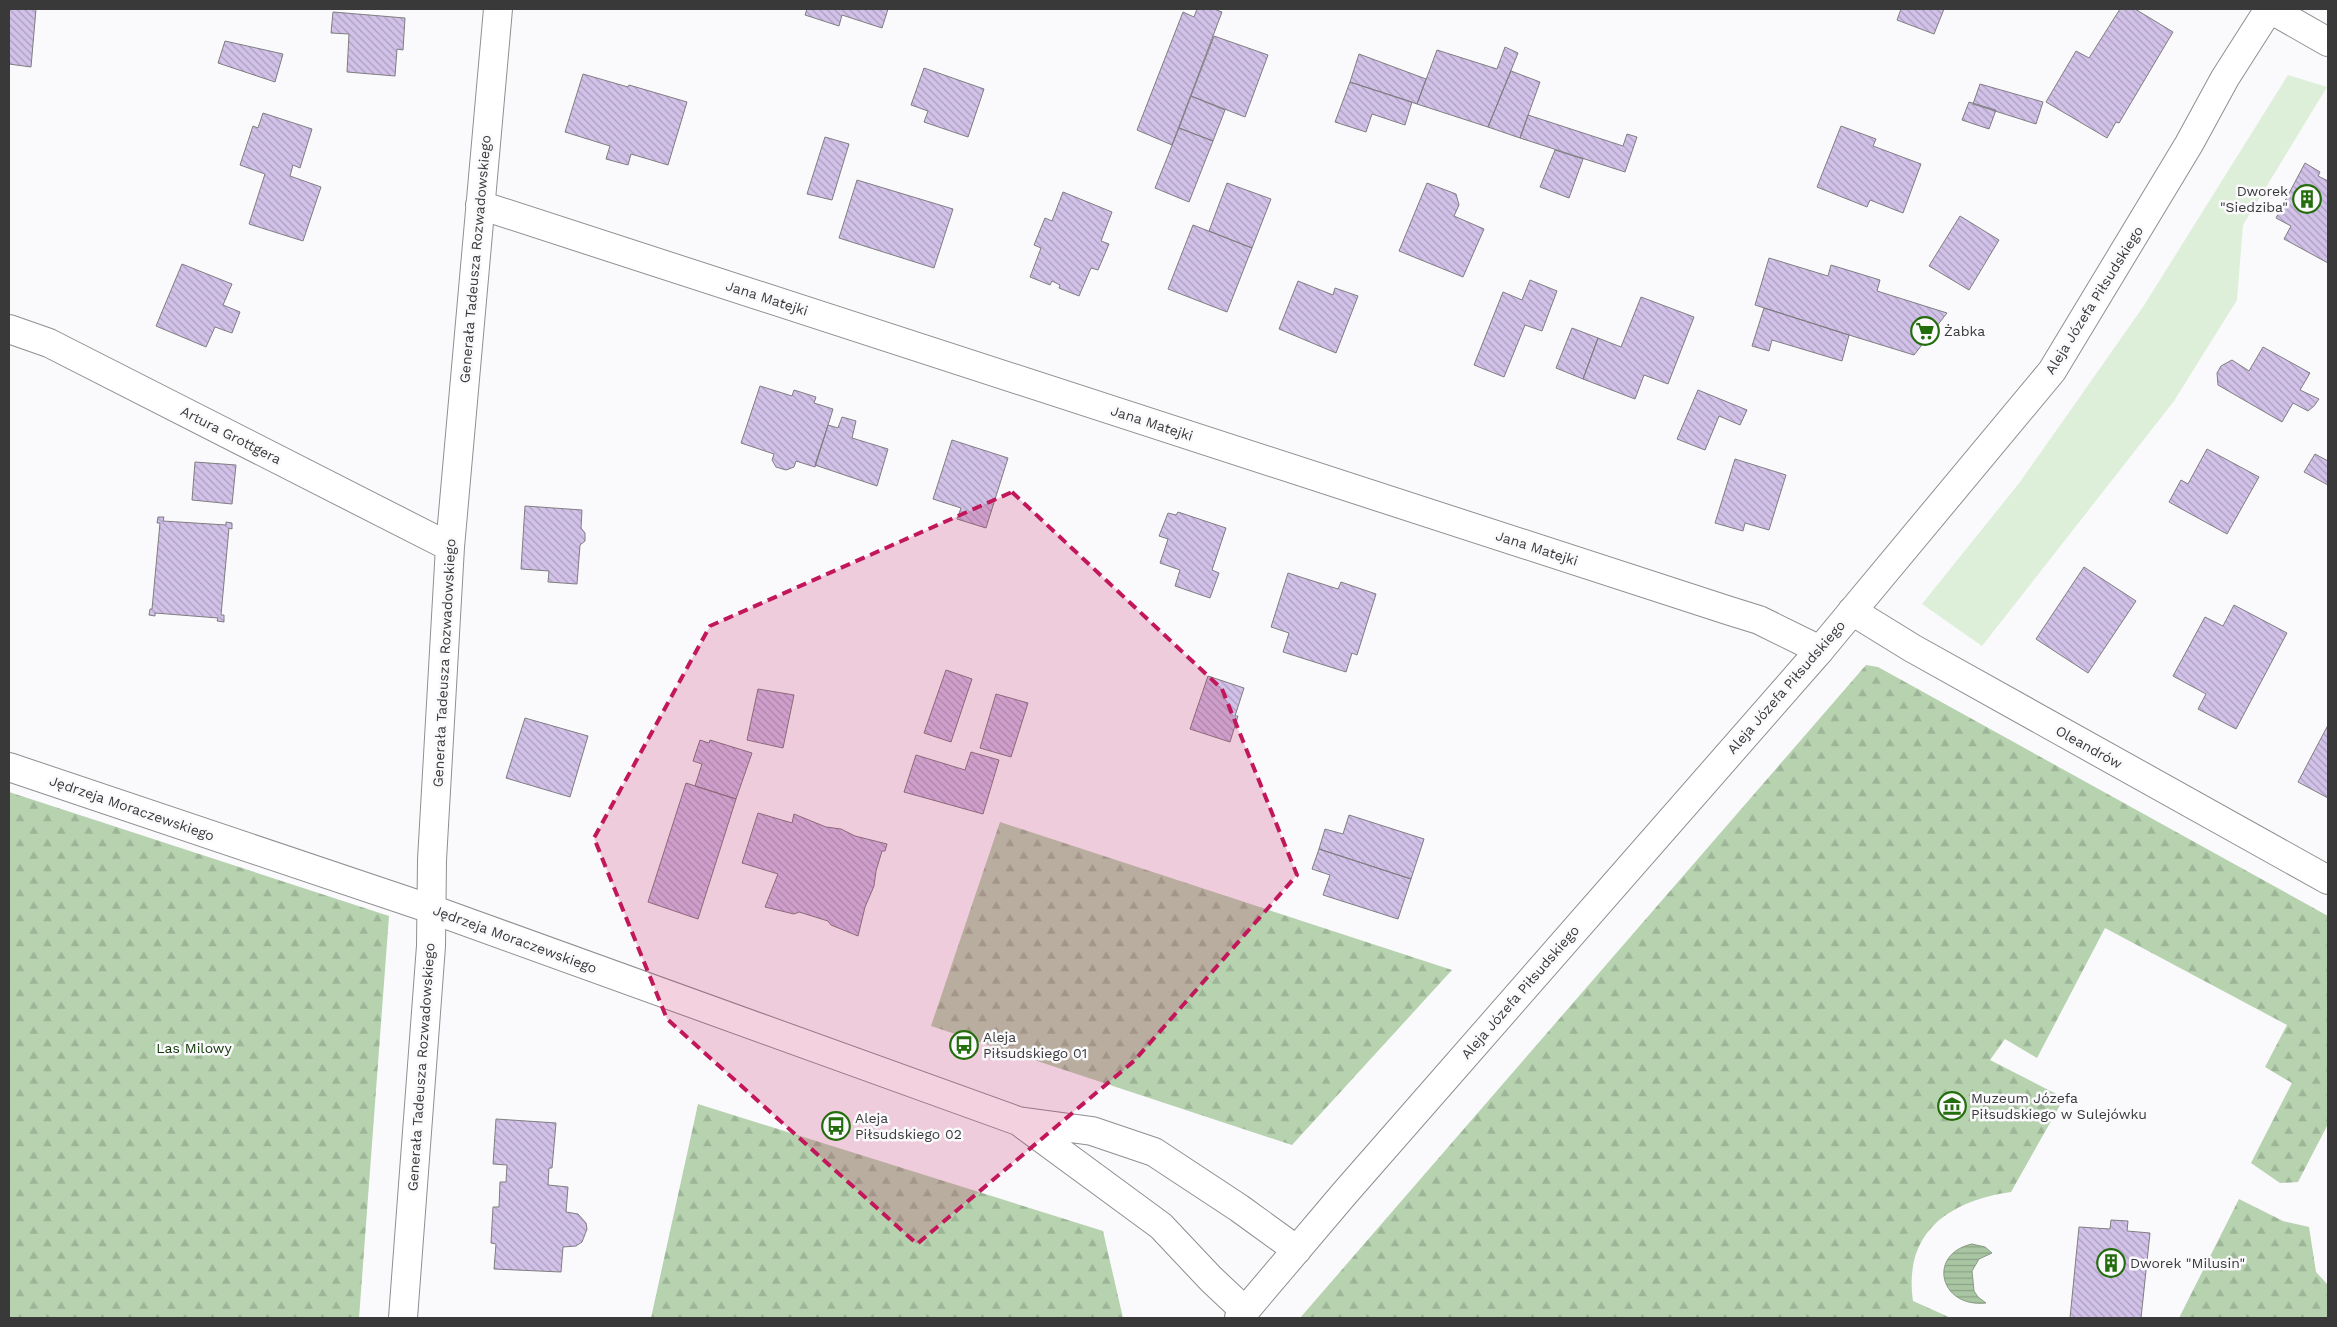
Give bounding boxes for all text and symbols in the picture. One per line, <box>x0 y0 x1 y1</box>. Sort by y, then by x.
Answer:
street label: Generała Tadeusza Rozwadowskiego <box>456 134 494 384</box>
place label: Dworek "Siedziba" <box>2220 183 2288 215</box>
building icon: Dworek "Siedziba" <box>2292 184 2322 214</box>
street label: Aleja Józefa Piłsudskiego <box>2042 223 2146 377</box>
street label: Jana Matejki <box>724 277 810 319</box>
supermarket icon: Żabka <box>1910 316 1940 346</box>
place label: Żabka <box>1944 323 1985 339</box>
street label: Jana Matejki <box>1109 402 1195 444</box>
street label: Artura Grottgera <box>178 403 284 467</box>
street label: Jana Matejki <box>1494 527 1580 569</box>
street label: Generała Tadeusza Rozwadowskiego <box>429 538 459 788</box>
street label: Aleja Józefa Piłsudskiego <box>1724 617 1848 757</box>
street label: Oleandrów <box>2053 722 2125 772</box>
street label: Jędrzeja Moraczewskiego <box>47 772 217 844</box>
street label: Jędrzeja Moraczewskiego <box>431 902 599 976</box>
street label: Aleja Józefa Piłsudskiego <box>1458 922 1582 1062</box>
street label: Generała Tadeusza Rozwadowskiego <box>404 942 438 1192</box>
place label: Aleja Piłsudskiego 01 <box>983 1029 1087 1061</box>
bus stop icon: Aleja Piłsudskiego 01 <box>949 1030 979 1060</box>
park label: Las Milowy <box>156 1040 233 1056</box>
place label: Muzeum Józefa Piłsudskiego w Sulejówku <box>1971 1090 2147 1122</box>
museum icon: Muzeum Józefa Piłsudskiego w Sulejówku <box>1937 1091 1967 1121</box>
place label: Aleja Piłsudskiego 02 <box>855 1110 962 1142</box>
bus stop icon: Aleja Piłsudskiego 02 <box>821 1111 851 1141</box>
building icon: Dworek "Milusin" <box>2096 1248 2126 1278</box>
place label: Dworek "Milusin" <box>2130 1255 2245 1271</box>

